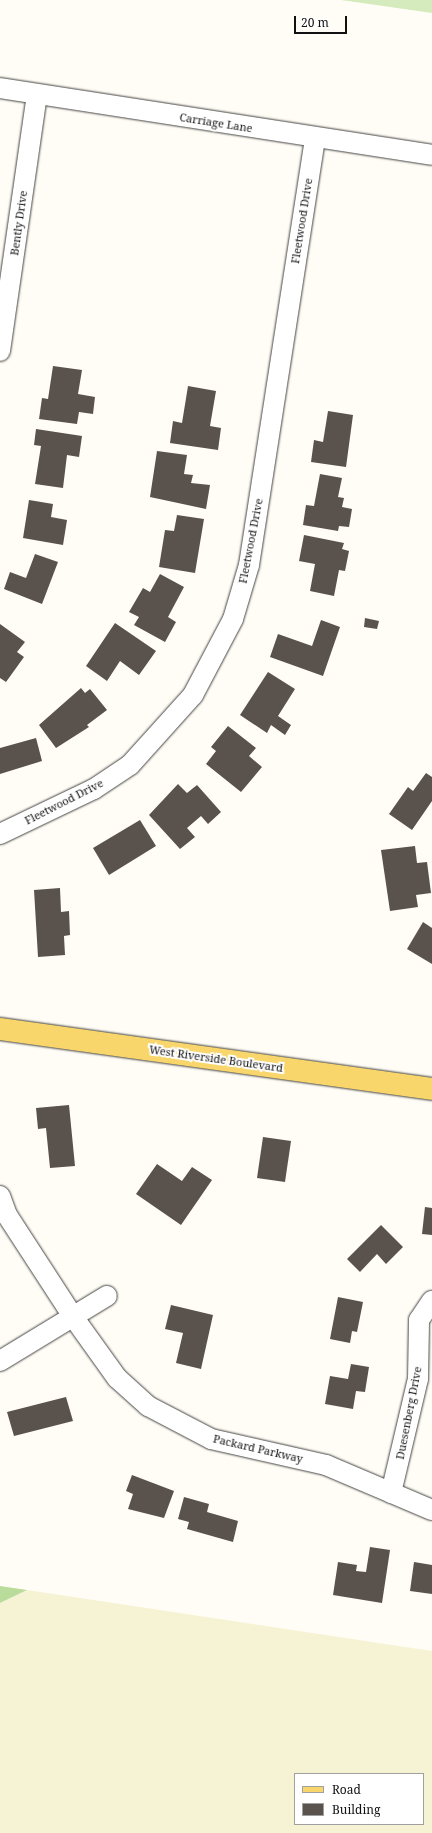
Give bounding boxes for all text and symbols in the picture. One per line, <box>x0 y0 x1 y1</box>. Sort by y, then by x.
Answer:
scale bar <box>296 8 349 34</box>
text: 20 m <box>301 14 329 31</box>
street label: Carriage Lane <box>179 111 253 135</box>
street label: Fleetwood Drive <box>289 177 315 265</box>
street label: Bently Drive <box>8 190 30 256</box>
street label: Fleetwood Drive <box>236 497 266 585</box>
street label: Fleetwood Drive <box>23 777 105 827</box>
street label: West Riverside Boulevard <box>148 1043 284 1075</box>
street label: Duesenberg Drive <box>394 1365 424 1461</box>
street label: Packard Parkway <box>212 1432 304 1466</box>
legend <box>294 1773 424 1825</box>
text: Road <box>332 1781 361 1798</box>
text: Building <box>332 1801 380 1818</box>

